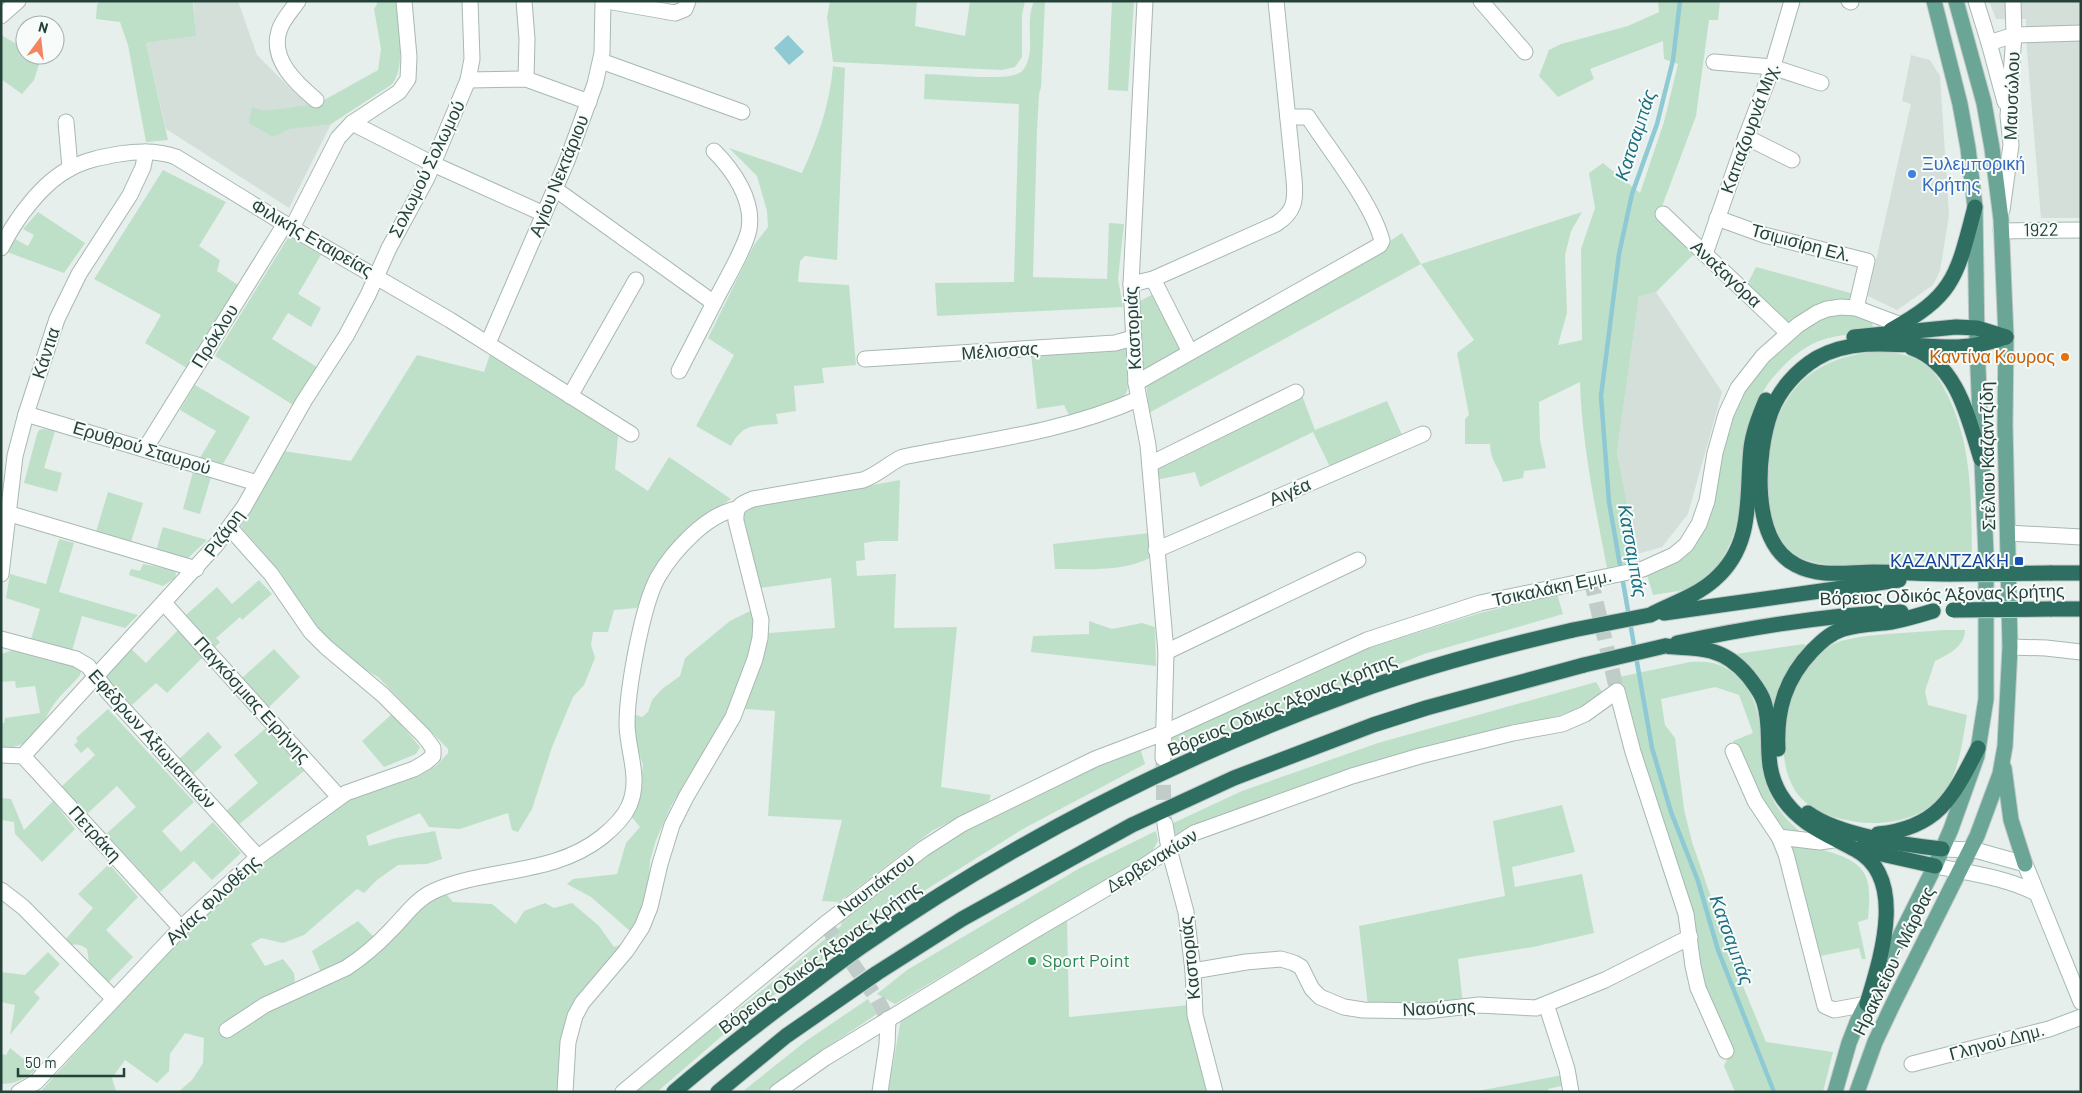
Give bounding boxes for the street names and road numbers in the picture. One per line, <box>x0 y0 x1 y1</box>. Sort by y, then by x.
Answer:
street label: Μαυσώλου <box>1998 51 2024 141</box>
street label: Καπαζουρνά Μιχ. <box>1715 59 1783 196</box>
street label: Σολωμού Σολωμού <box>383 96 469 241</box>
street label: Αγίου Νεκτάριου <box>524 111 593 240</box>
street label: Φιλικής Εταιρείας <box>248 193 378 281</box>
street label: Τσιμισίρη Ελ. <box>1749 218 1854 266</box>
street label: 1922 <box>2023 218 2059 240</box>
street label: Αναξαγόρα <box>1687 235 1767 312</box>
street label: Καστοριάς <box>1119 285 1145 370</box>
street label: Πρόκλου <box>186 300 242 371</box>
street label: Κάντια <box>26 324 64 381</box>
street label: Μέλισσας <box>961 336 1040 364</box>
street label: Στέλιου Καζαντζίδη <box>1975 381 1999 531</box>
street label: Ερυθρού Σταυρού <box>71 416 214 479</box>
street label: Αιγέα <box>1265 472 1314 510</box>
street label: Ριζάρη <box>199 504 248 560</box>
street label: Τσικαλάκη Εμμ. <box>1490 564 1614 610</box>
street label: Βόρειος Οδικός Άξονας Κρήτης <box>1819 579 2065 609</box>
street label: Παγκόσμιας Ειρήνης <box>190 631 316 767</box>
street label: Βόρειος Οδικός Άξονας Κρήτης <box>1164 648 1400 760</box>
street label: Εφέδρων Αξιωματικών <box>84 664 221 813</box>
street label: Πετράκη <box>65 801 127 866</box>
street label: Δερβενακίων <box>1102 823 1201 897</box>
street label: Ναυπάκτου <box>832 848 918 920</box>
street label: Αγίας Φιλοθέης <box>161 850 264 949</box>
street label: Βόρειος Οδικός Άξονας Κρήτης <box>714 876 925 1038</box>
street label: Ηρακλείου - Μάρθας <box>1848 882 1939 1038</box>
street label: Καστοριάς <box>1174 915 1204 1001</box>
street label: Ναούσης <box>1402 994 1476 1020</box>
street label: Γληνού Δημ. <box>1947 1018 2047 1064</box>

